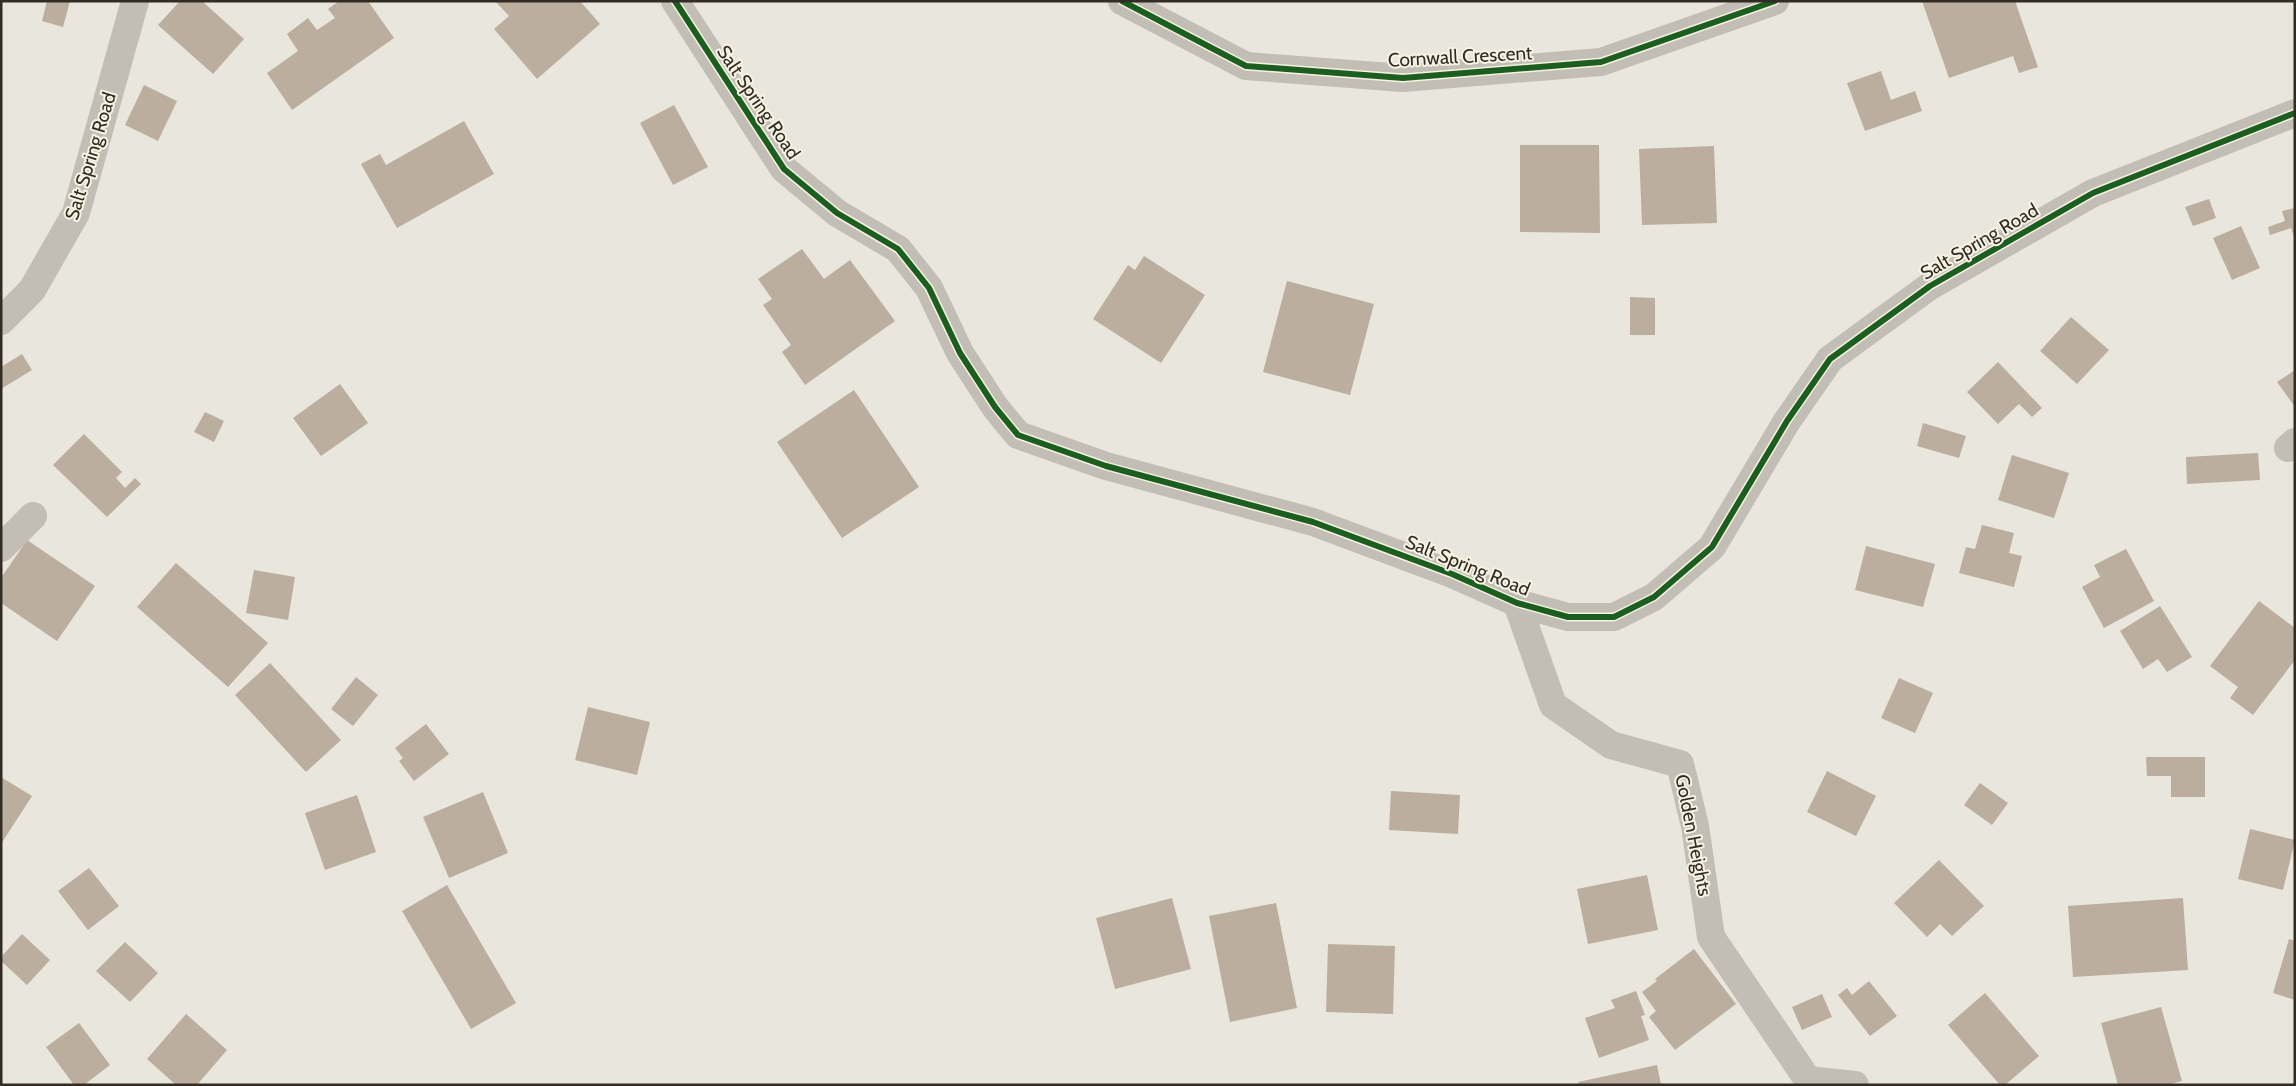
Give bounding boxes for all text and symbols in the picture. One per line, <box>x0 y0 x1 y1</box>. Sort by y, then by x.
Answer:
street label: Salt Spring Road <box>712 41 805 164</box>
street label: Cornwall Crescent <box>1387 41 1533 72</box>
street label: Salt Spring Road <box>60 89 121 223</box>
street label: Salt Spring Road <box>1916 198 2042 285</box>
street label: Salt Spring Road <box>1402 530 1534 601</box>
street label: Golden Heights <box>1670 772 1717 898</box>

